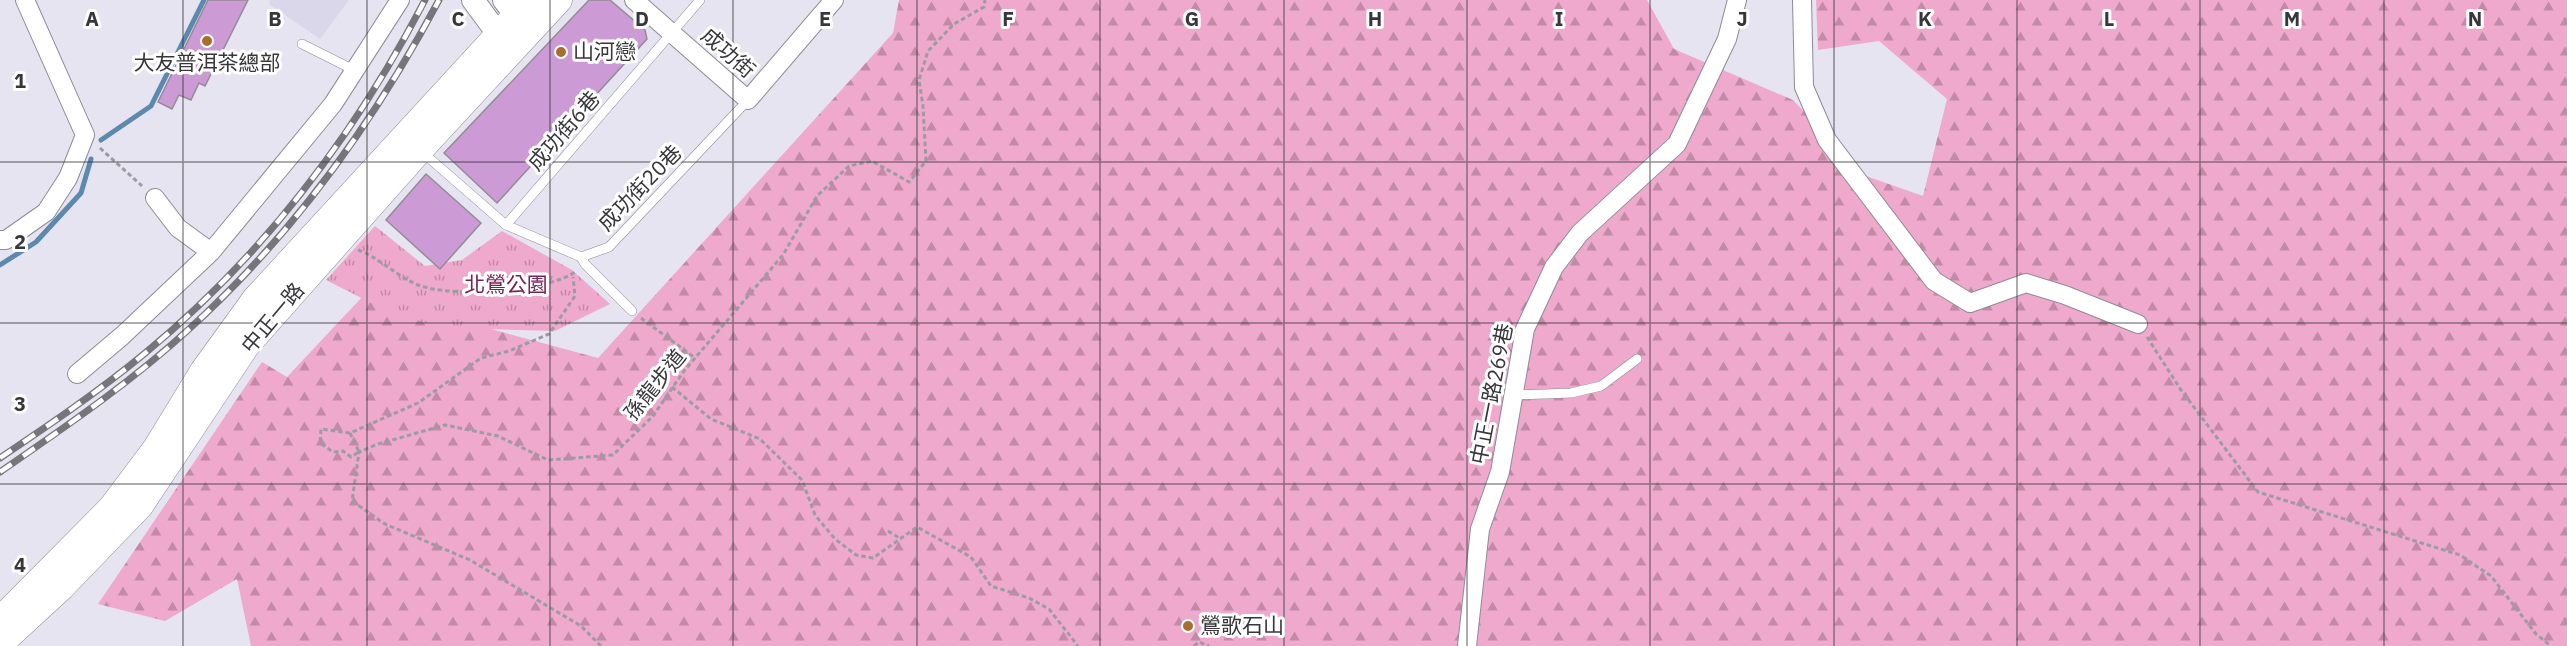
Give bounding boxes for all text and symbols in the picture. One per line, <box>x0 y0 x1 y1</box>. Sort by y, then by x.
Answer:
text: A <box>85 5 99 32</box>
text: B <box>268 5 282 32</box>
text: C <box>451 5 465 32</box>
text: D <box>635 5 649 32</box>
text: E <box>819 5 831 32</box>
text: F <box>1002 5 1014 32</box>
text: G <box>1185 5 1199 32</box>
text: H <box>1368 5 1382 32</box>
text: I <box>1555 5 1563 32</box>
text: J <box>1736 5 1748 32</box>
text: K <box>1918 5 1932 32</box>
text: L <box>2104 5 2114 32</box>
text: M <box>2284 5 2300 32</box>
text: N <box>2468 5 2482 32</box>
street label: 成功街 <box>696 21 762 83</box>
marker: 大友普洱茶總部 <box>200 34 214 48</box>
place label: 山河戀 <box>573 37 636 65</box>
marker: 山河戀 <box>554 45 568 59</box>
place label: 大友普洱茶總部 <box>134 48 281 76</box>
text: 1 <box>14 67 26 94</box>
street label: 成功街6巷 <box>521 85 606 176</box>
street label: 成功街20巷 <box>591 138 687 236</box>
text: 2 <box>14 228 26 255</box>
park label: 北鶯公園 <box>464 270 548 298</box>
street label: 中正一路 <box>235 276 310 359</box>
street label: 中正一路269巷 <box>1464 321 1518 467</box>
street label: 孫龍步道 <box>617 343 692 426</box>
text: 3 <box>14 390 26 417</box>
text: 4 <box>14 551 26 578</box>
place label: 鶯歌石山 <box>1200 611 1284 639</box>
marker: 鶯歌石山 <box>1181 619 1195 633</box>

